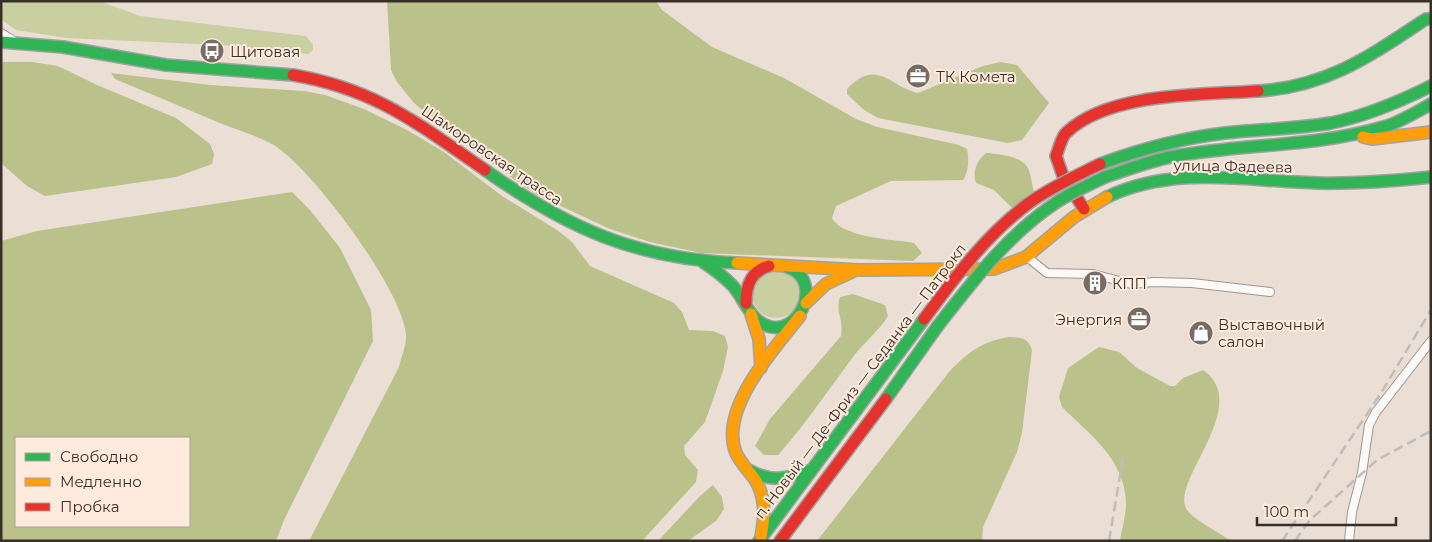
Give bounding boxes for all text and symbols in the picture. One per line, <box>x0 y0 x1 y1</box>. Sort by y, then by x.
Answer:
bus stop icon: Щитовая <box>199 38 225 64</box>
place label: Щитовая <box>230 42 300 61</box>
office icon: ТК Комета <box>905 63 931 89</box>
place label: ТК Комета <box>936 67 1016 86</box>
street label: Шаморовская трасса <box>418 101 566 209</box>
street label: улица Фадеева <box>1172 155 1293 177</box>
street label: п. Новый — Де-Фриз — Седанка — Патрокл <box>750 240 970 522</box>
building icon: КПП <box>1082 270 1108 296</box>
place label: КПП <box>1112 274 1147 293</box>
office icon: Энергия <box>1126 306 1152 332</box>
place label: Энергия <box>1055 310 1122 329</box>
place label: Выставочный салон <box>1218 315 1325 351</box>
shop icon: Выставочный салон <box>1188 320 1214 346</box>
legend <box>15 437 190 527</box>
text: Свободно <box>60 447 138 466</box>
text: Медленно <box>60 472 142 491</box>
scale bar <box>1257 494 1396 526</box>
text: Пробка <box>60 497 119 516</box>
text: 100 m <box>1264 502 1309 521</box>

